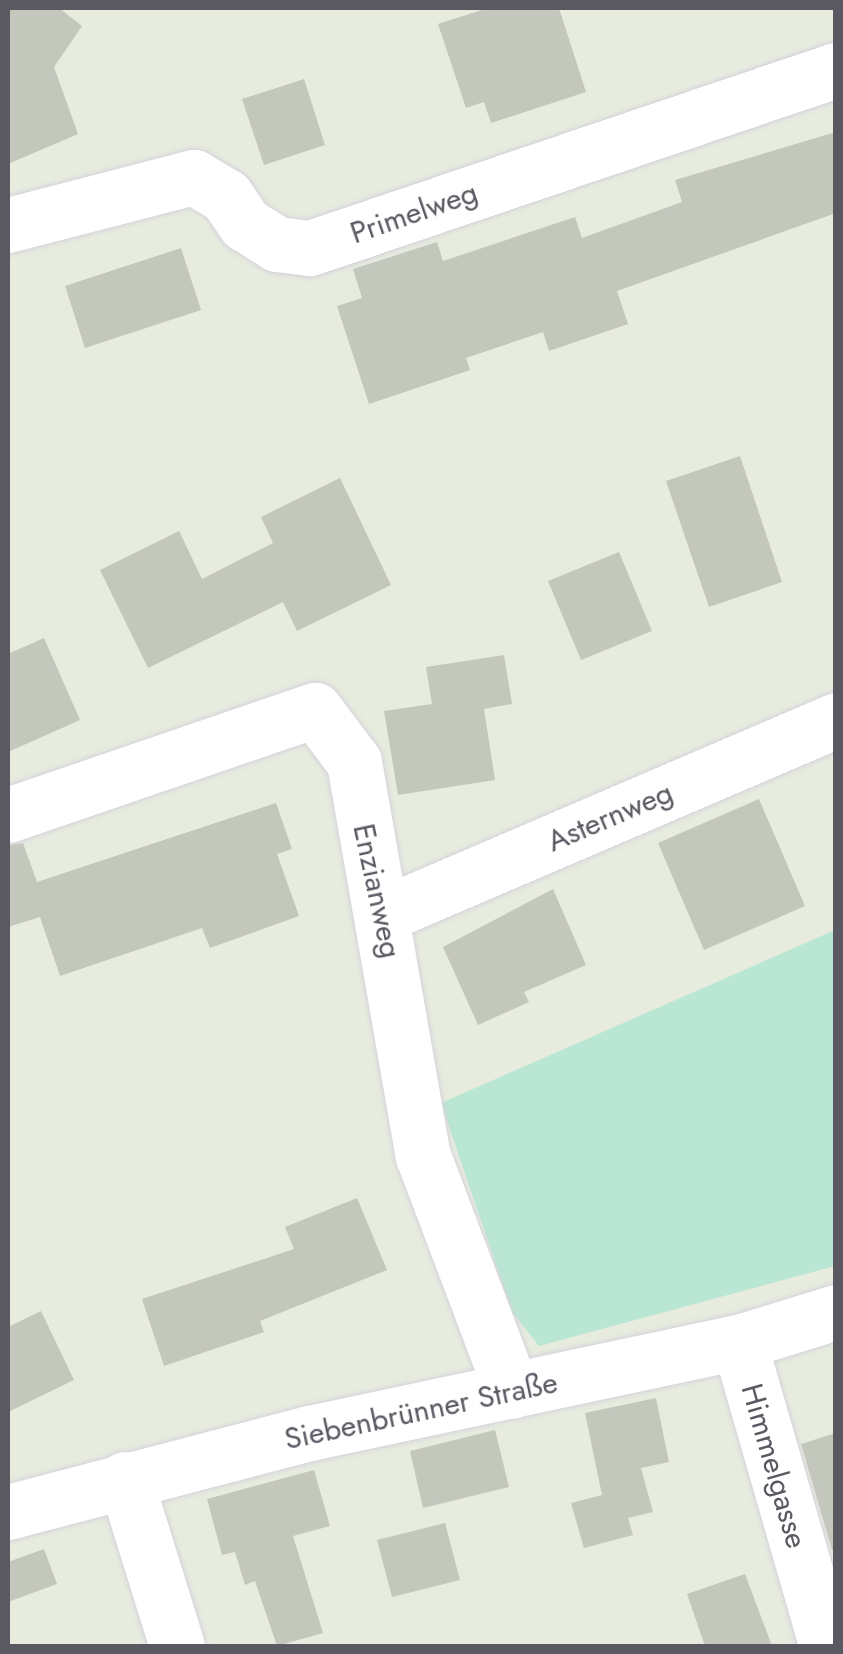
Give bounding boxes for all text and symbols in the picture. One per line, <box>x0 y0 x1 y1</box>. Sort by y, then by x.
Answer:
street label: Primelweg <box>346 174 482 252</box>
street label: Asternweg <box>542 774 678 860</box>
street label: Enzianweg <box>345 821 409 961</box>
street label: Siebenbrünner Straße <box>281 1364 561 1458</box>
street label: Himmelgasse <box>733 1380 815 1552</box>

